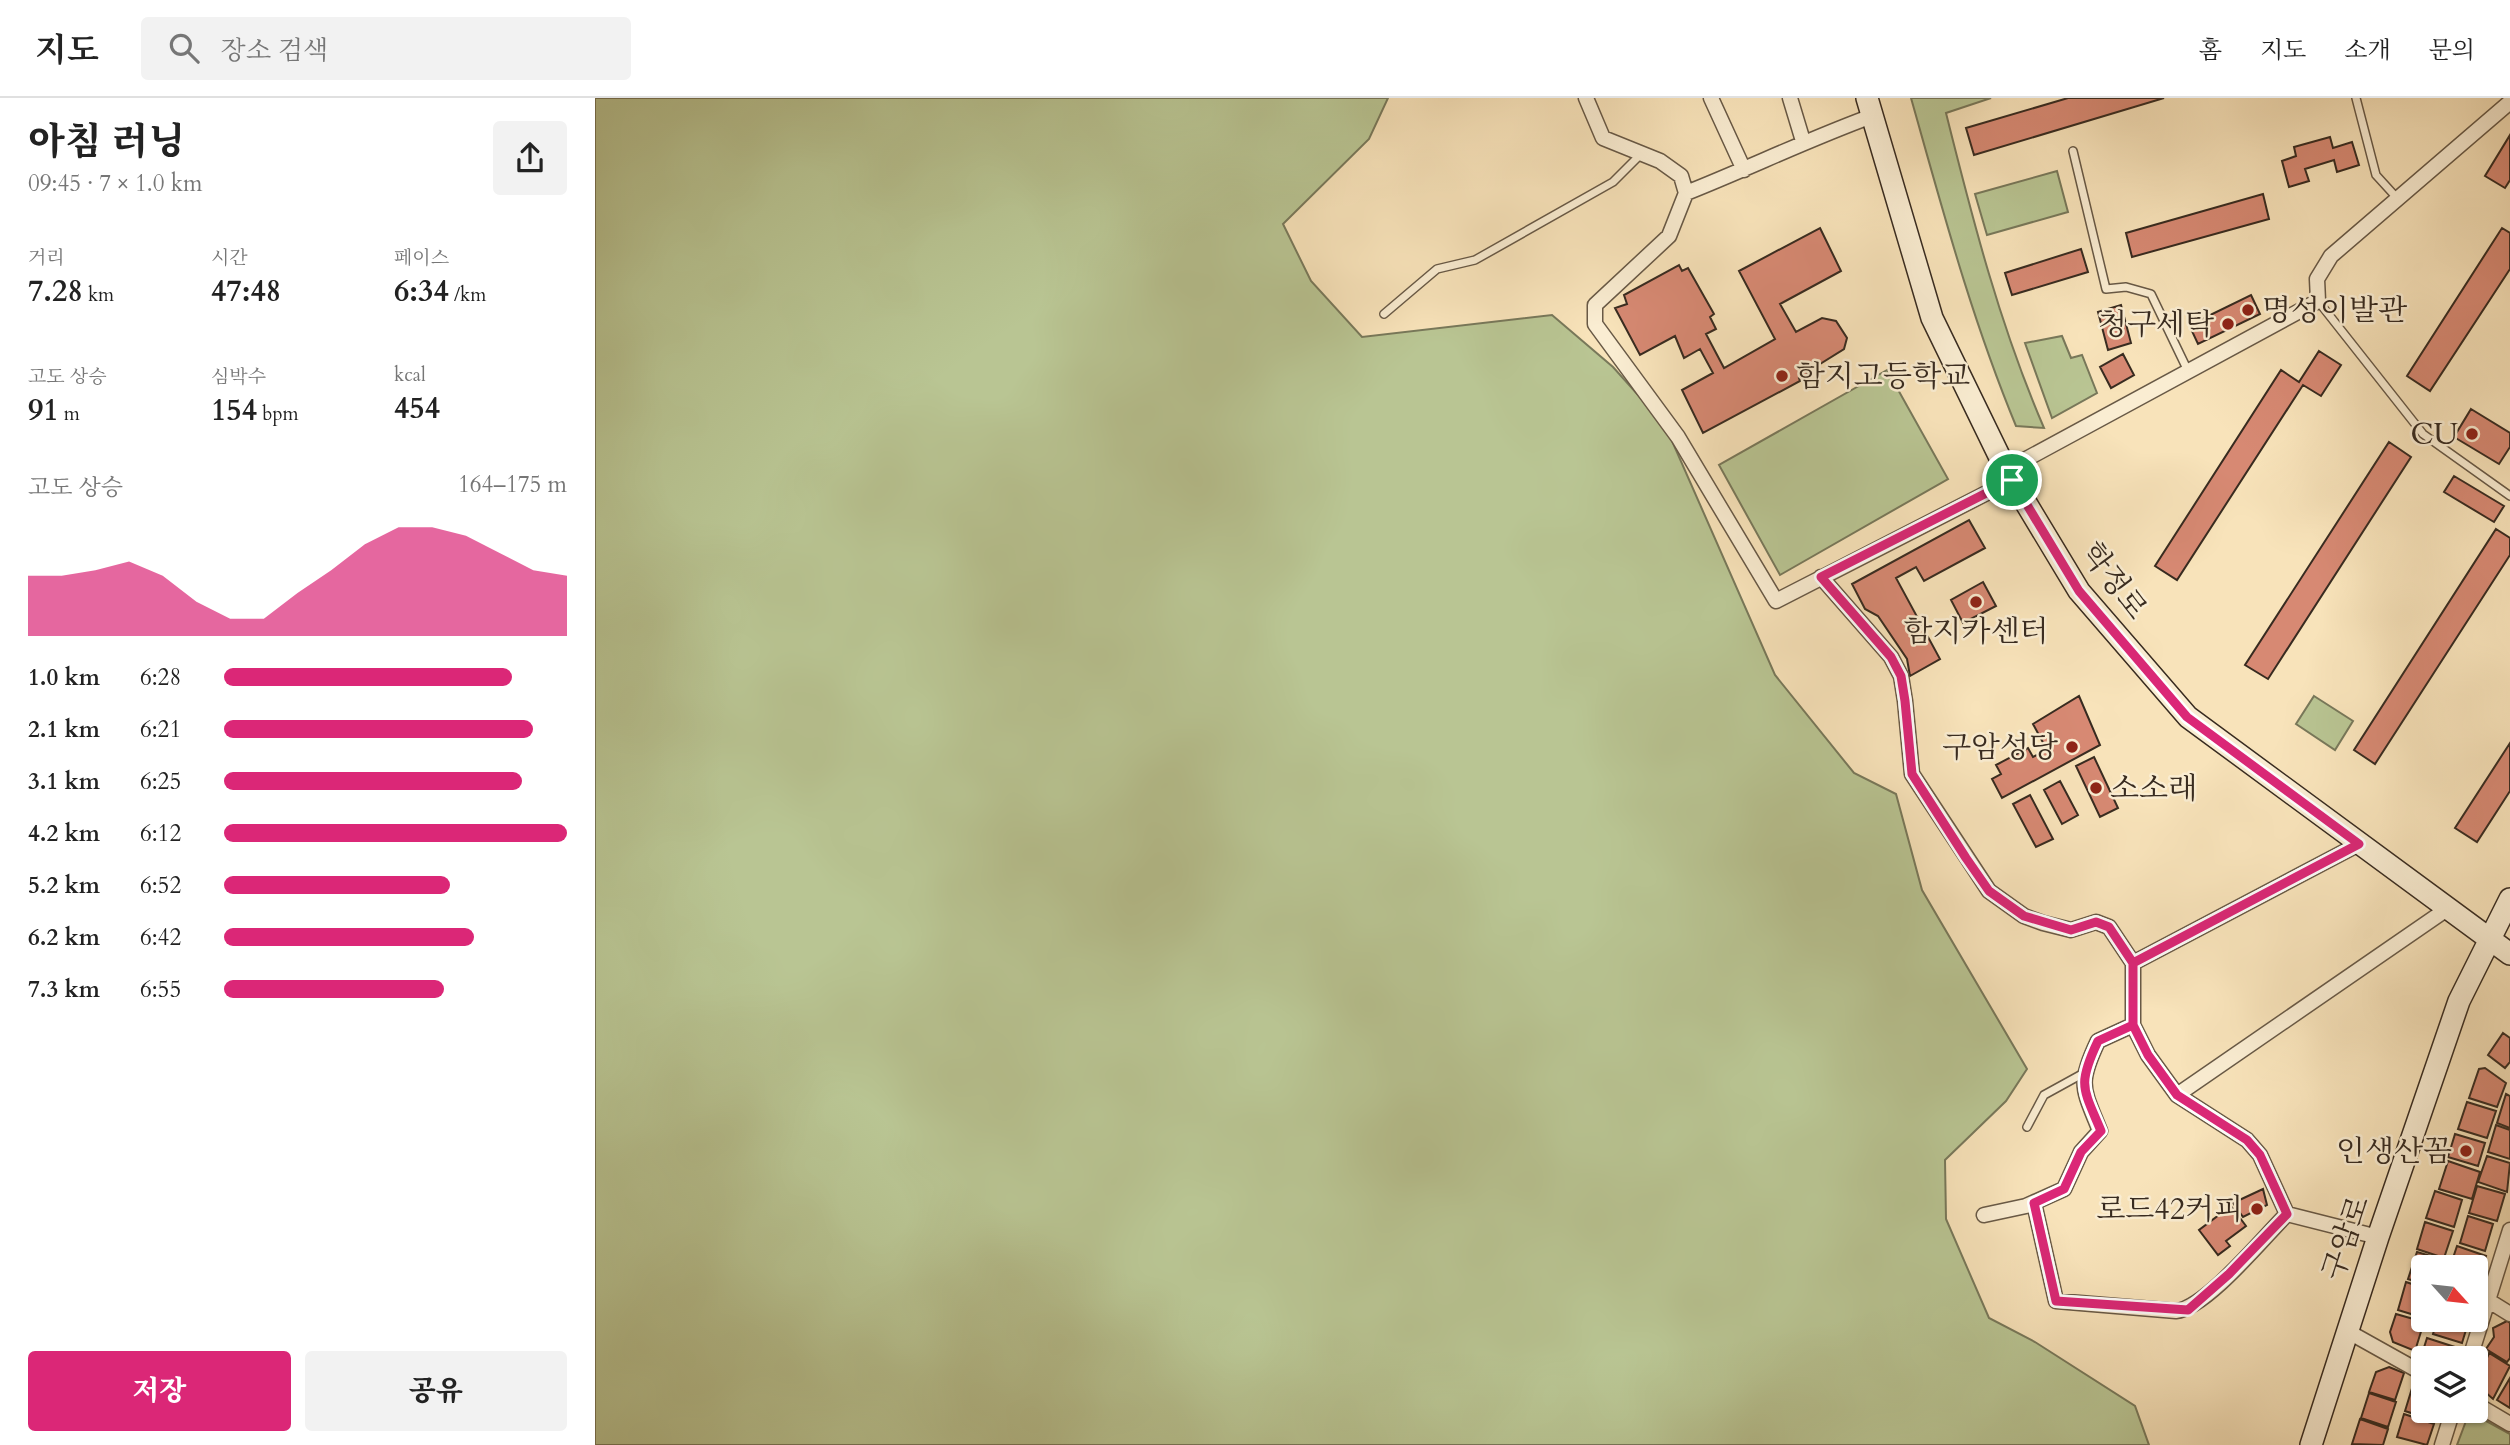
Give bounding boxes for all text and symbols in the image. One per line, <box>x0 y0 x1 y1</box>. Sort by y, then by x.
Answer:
search box <box>141 17 631 80</box>
text: 지도 <box>35 28 99 73</box>
icon: search <box>165 29 203 67</box>
text: 장소 검색 <box>221 33 328 68</box>
text: 홈 <box>2199 34 2222 67</box>
text: 지도 <box>2260 34 2306 67</box>
text: 소개 <box>2344 34 2391 67</box>
text: 문의 <box>2429 34 2475 67</box>
text: 아침 러닝 <box>28 116 185 168</box>
button: share <box>493 121 567 195</box>
text: 09:45 · 7 × 1.0 km <box>28 168 202 199</box>
text: 거리 <box>28 245 65 271</box>
text: 시간 <box>211 245 248 271</box>
text: 페이스 <box>394 245 449 271</box>
text: 7.28 <box>28 271 83 312</box>
text: 47:48 <box>211 271 281 312</box>
text: 6:34 <box>394 271 449 312</box>
text: km <box>83 282 114 308</box>
text: /km <box>449 282 486 308</box>
place label: 명성이발관 <box>2262 290 2408 331</box>
marker: 명성이발관 <box>2240 302 2256 318</box>
place label: 청구세탁 <box>2098 304 2214 345</box>
marker: 청구세탁 <box>2220 316 2236 332</box>
place label: 함지고등학교 <box>1796 356 1970 397</box>
text: kcal <box>394 362 426 388</box>
text: 고도 상승 <box>28 364 107 390</box>
text: 심박수 <box>211 364 266 390</box>
marker: 함지고등학교 <box>1774 368 1790 384</box>
text: 454 <box>394 388 440 429</box>
text: 91 <box>28 390 59 431</box>
text: 154 <box>211 390 257 431</box>
text: m <box>59 401 80 427</box>
text: bpm <box>257 401 299 427</box>
place label: CU <box>2411 414 2459 455</box>
marker: CU <box>2464 426 2480 442</box>
pin <box>1982 450 2042 510</box>
icon: arrive <box>1993 461 2031 499</box>
text: 164–175 m <box>458 469 567 500</box>
text: 고도 상승 <box>28 472 123 503</box>
street label: 학정로 <box>2071 534 2157 628</box>
marker: 함지카센터 <box>1968 594 1984 610</box>
place label: 함지카센터 <box>1904 611 2048 652</box>
text: 1.0 km <box>28 662 100 693</box>
text: 6:28 <box>140 662 181 693</box>
text: 2.1 km <box>28 714 100 745</box>
text: 6:21 <box>140 714 181 745</box>
place label: 구암성당 <box>1942 727 2058 768</box>
marker: 구암성당 <box>2064 739 2080 755</box>
text: 3.1 km <box>28 766 100 797</box>
text: 6:25 <box>140 766 181 797</box>
place label: 소소래 <box>2110 768 2197 809</box>
marker: 소소래 <box>2088 780 2104 796</box>
text: 4.2 km <box>28 818 100 849</box>
text: 6:12 <box>140 818 181 849</box>
text: 5.2 km <box>28 870 100 901</box>
text: 6:52 <box>140 870 181 901</box>
text: 6.2 km <box>28 922 100 953</box>
text: 6:42 <box>140 922 181 953</box>
text: 7.3 km <box>28 974 100 1005</box>
text: 6:55 <box>140 974 181 1005</box>
place label: 인생산꼼 <box>2336 1131 2452 1172</box>
marker: 인생산꼼 <box>2458 1143 2474 1159</box>
place label: 로드42커피 <box>2096 1189 2243 1230</box>
street label: 구암로 <box>2312 1190 2380 1286</box>
marker: 로드42커피 <box>2249 1201 2265 1217</box>
north arrow <box>2411 1255 2489 1332</box>
map controls <box>2411 1255 2488 1423</box>
button: layers <box>2411 1346 2488 1423</box>
button: 저장 <box>28 1351 291 1431</box>
button: 공유 <box>305 1351 567 1431</box>

